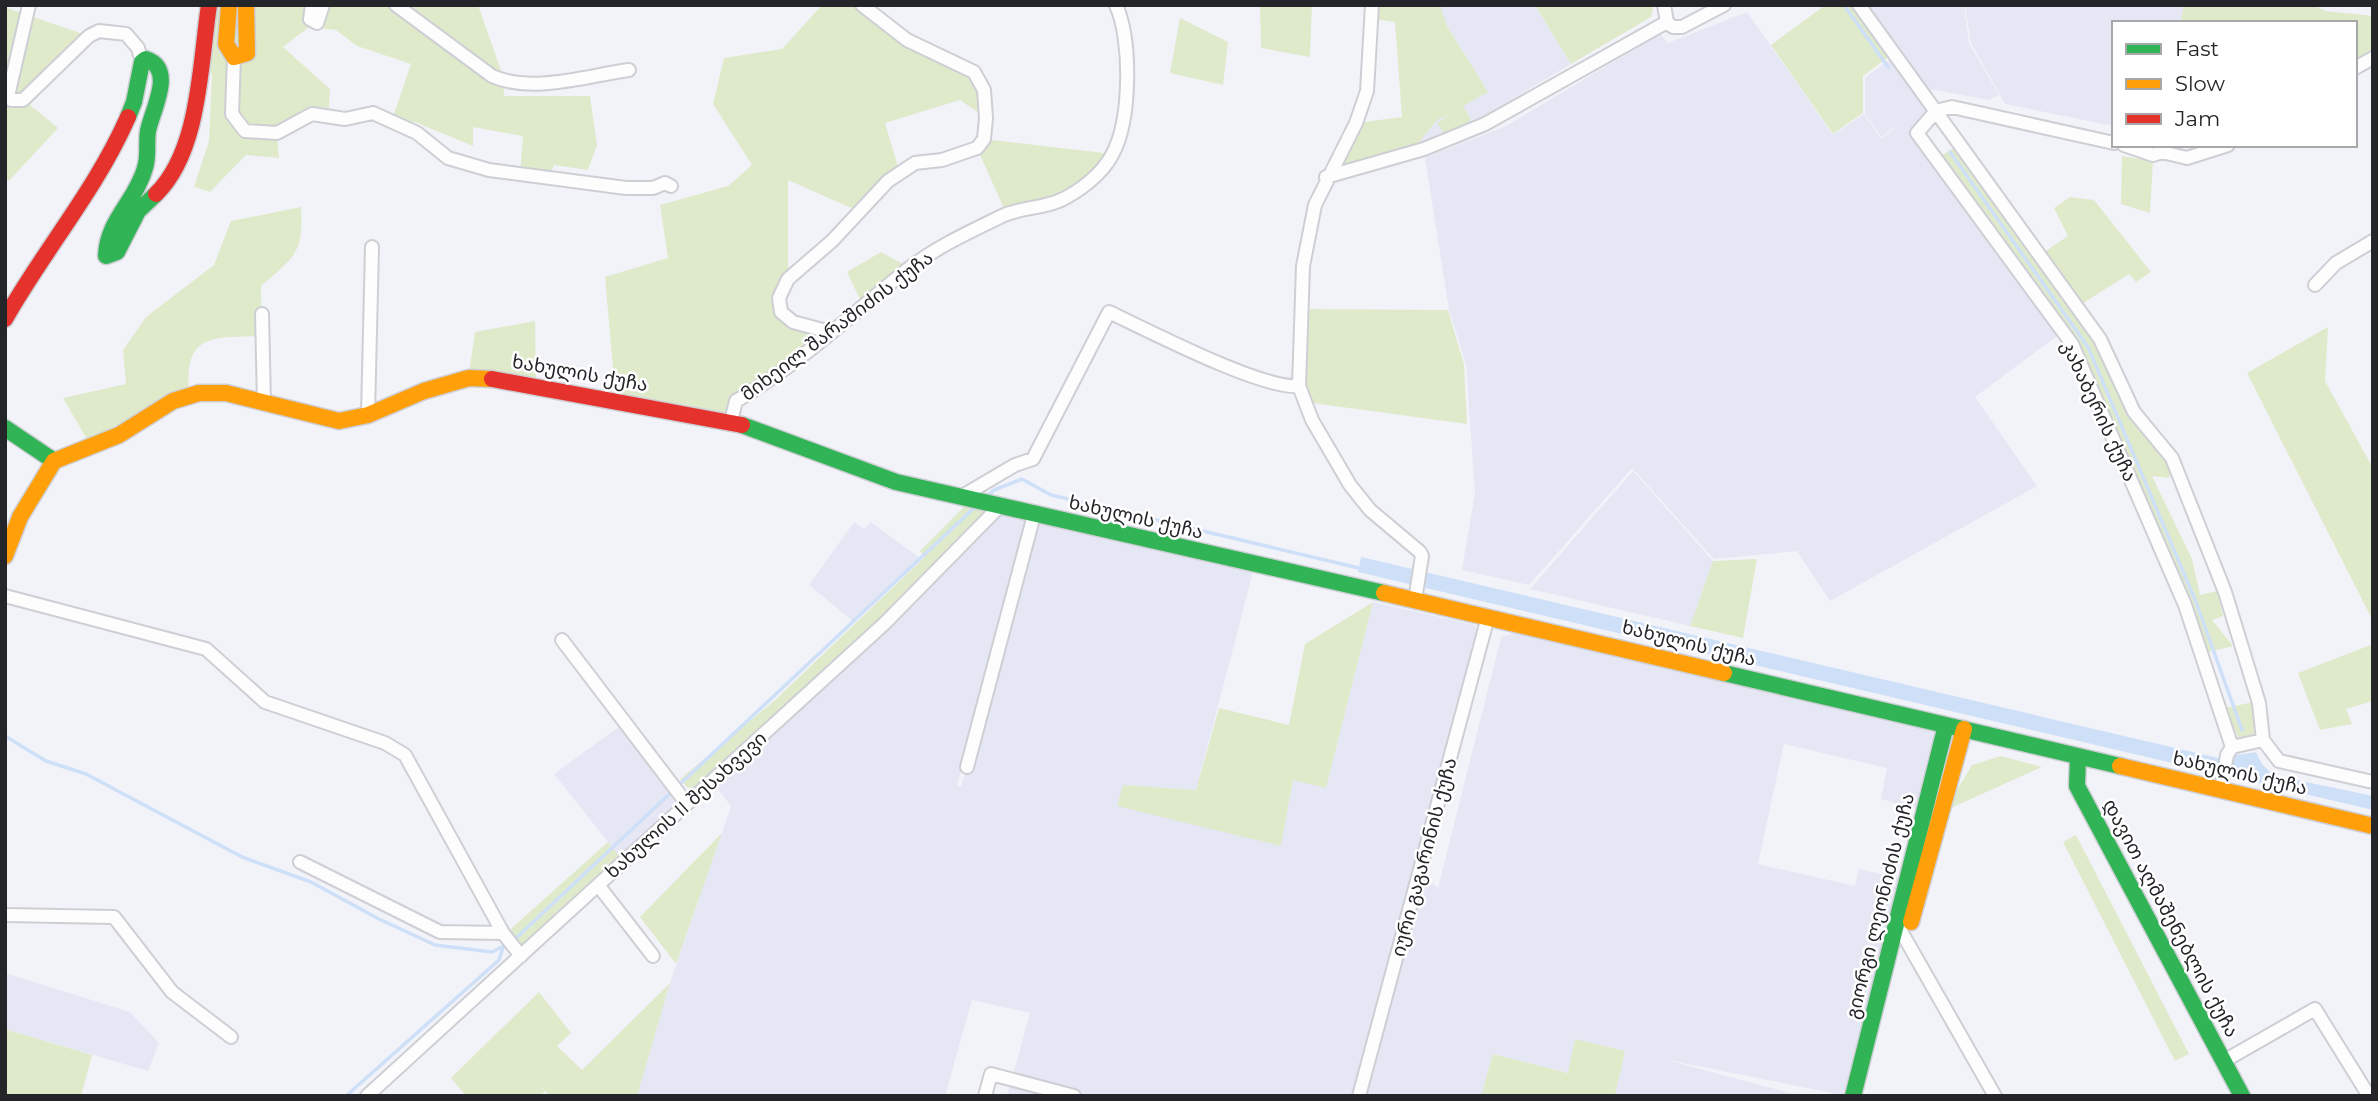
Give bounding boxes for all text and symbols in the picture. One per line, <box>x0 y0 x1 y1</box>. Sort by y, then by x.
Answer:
legend <box>2112 21 2357 147</box>
text: Fast <box>2175 36 2219 61</box>
text: Slow <box>2175 71 2225 96</box>
text: Jam <box>2174 106 2220 131</box>
street label: მიხეილ შარაშიძის ქუჩა <box>736 246 938 407</box>
street label: კახაბერის ქუჩა <box>2056 337 2142 485</box>
street label: ხახულის ქუჩა <box>510 350 650 397</box>
street label: ხახულის ქუჩა <box>1066 490 1205 545</box>
street label: ხახულის ქუჩა <box>1619 615 1758 672</box>
street label: ხახულის II შესახვევი <box>601 727 772 884</box>
street label: ხახულის ქუჩა <box>2170 746 2309 801</box>
street label: იური გაგარინის ქუჩა <box>1386 755 1462 959</box>
street label: გიორგი ლეონიძის ქუჩა <box>1841 791 1920 1021</box>
street label: დავით აღმაშენებლის ქუჩა <box>2097 795 2244 1042</box>

